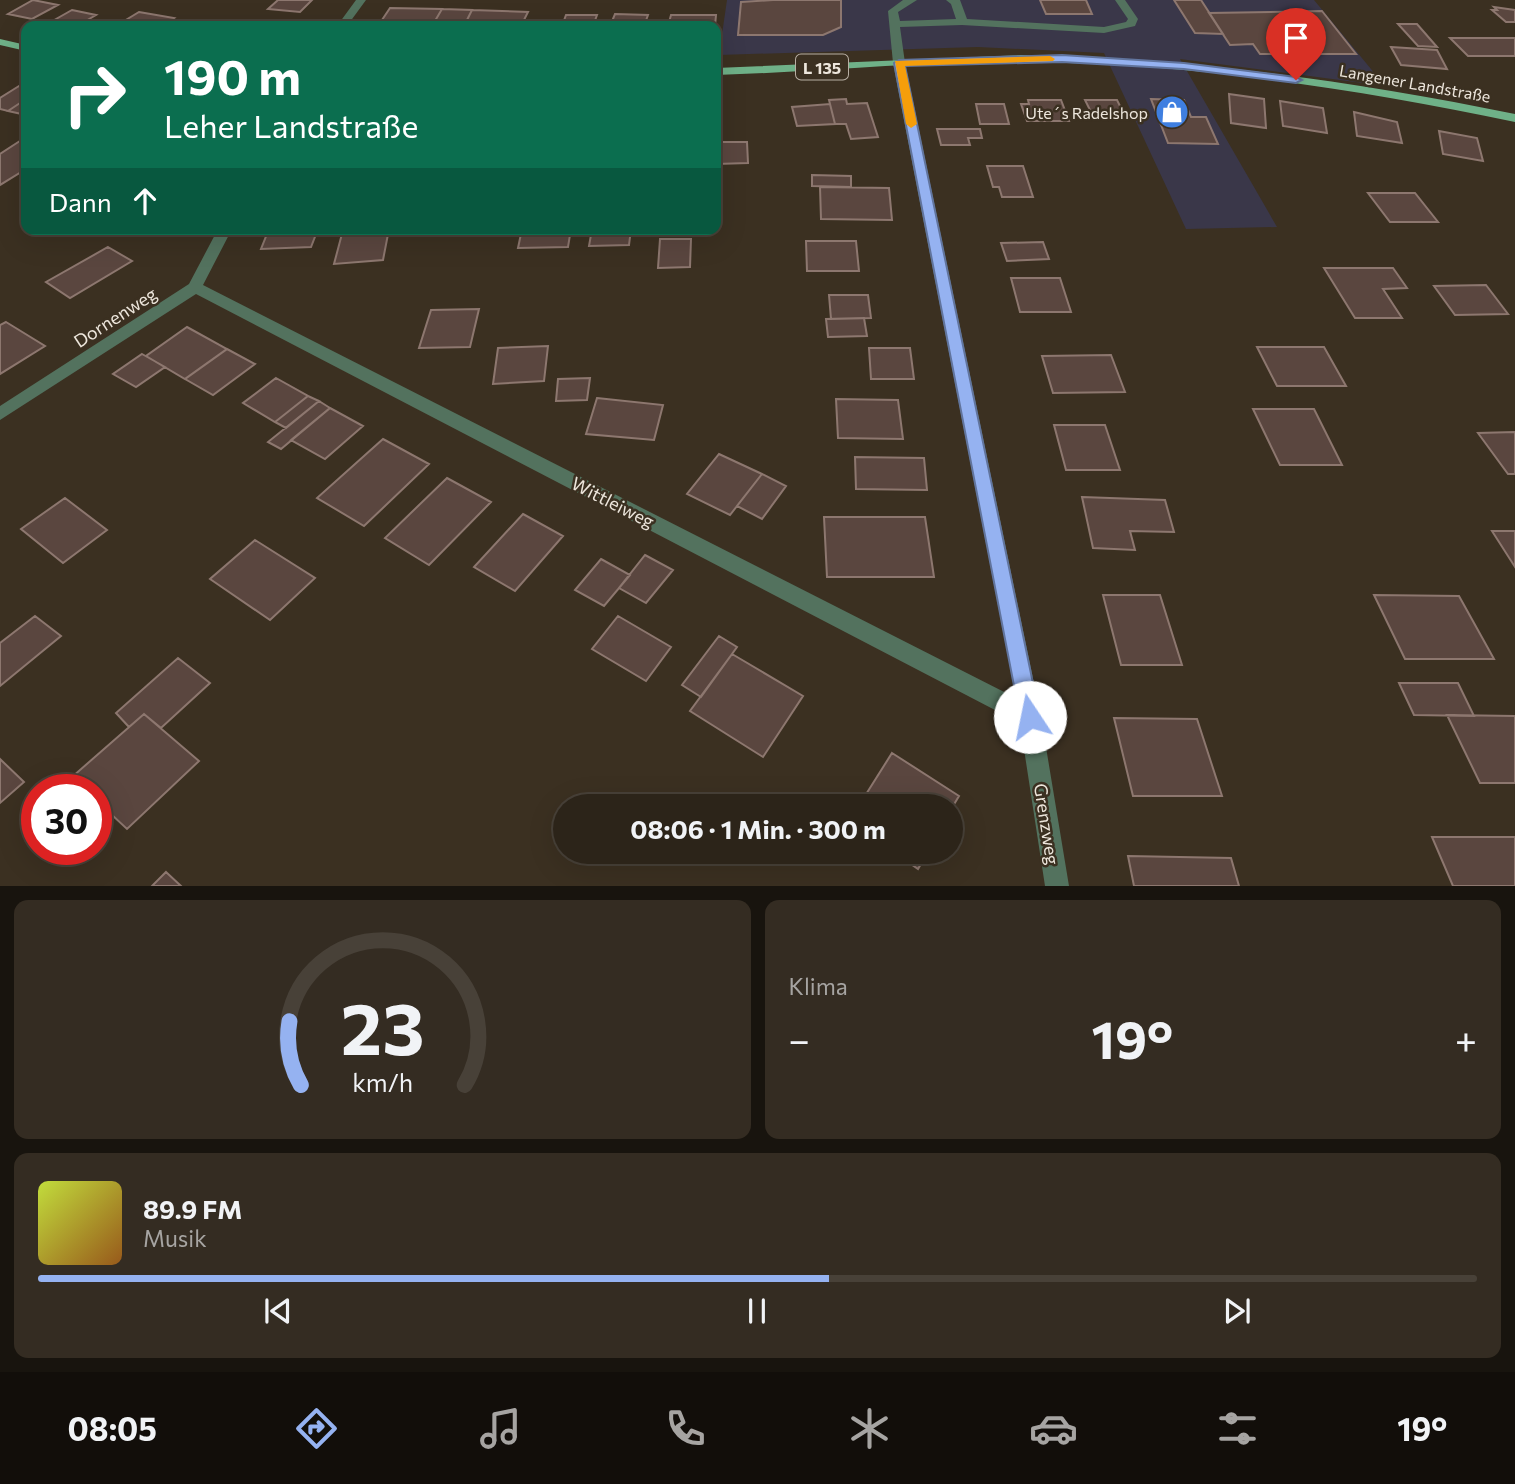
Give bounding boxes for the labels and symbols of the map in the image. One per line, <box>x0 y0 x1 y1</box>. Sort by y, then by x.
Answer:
pin <box>1266 8 1326 80</box>
road number: L 135 <box>796 54 848 80</box>
street label: Langener Landstraße <box>1338 60 1492 106</box>
shop icon: Ute´s Radelshop <box>1153 93 1191 131</box>
place label: Ute´s Radelshop <box>1025 103 1148 122</box>
street label: Dornenweg <box>69 282 161 352</box>
street label: Wittleiweg <box>568 472 658 532</box>
position arrow <box>993 680 1067 754</box>
speed limit sign: 30 <box>21 774 112 865</box>
street label: Grenzweg <box>1030 782 1064 867</box>

